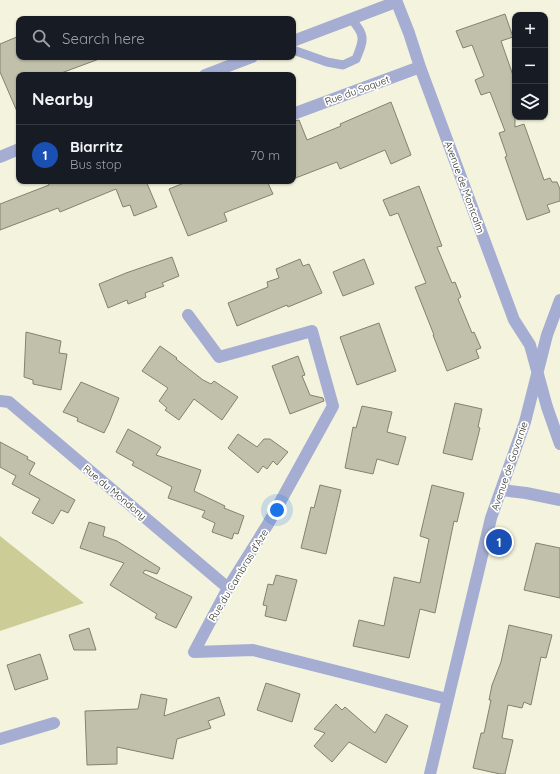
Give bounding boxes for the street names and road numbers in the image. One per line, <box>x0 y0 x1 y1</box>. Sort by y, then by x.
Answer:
street label: Rue du Saquet <box>323 73 392 108</box>
street label: Avenue de Montcalm <box>442 139 487 235</box>
street label: Avenue de Gavarnie <box>488 420 531 512</box>
street label: Rue du Mondony <box>80 462 149 523</box>
street label: Rue du Cambras d'Aze <box>206 527 271 624</box>

